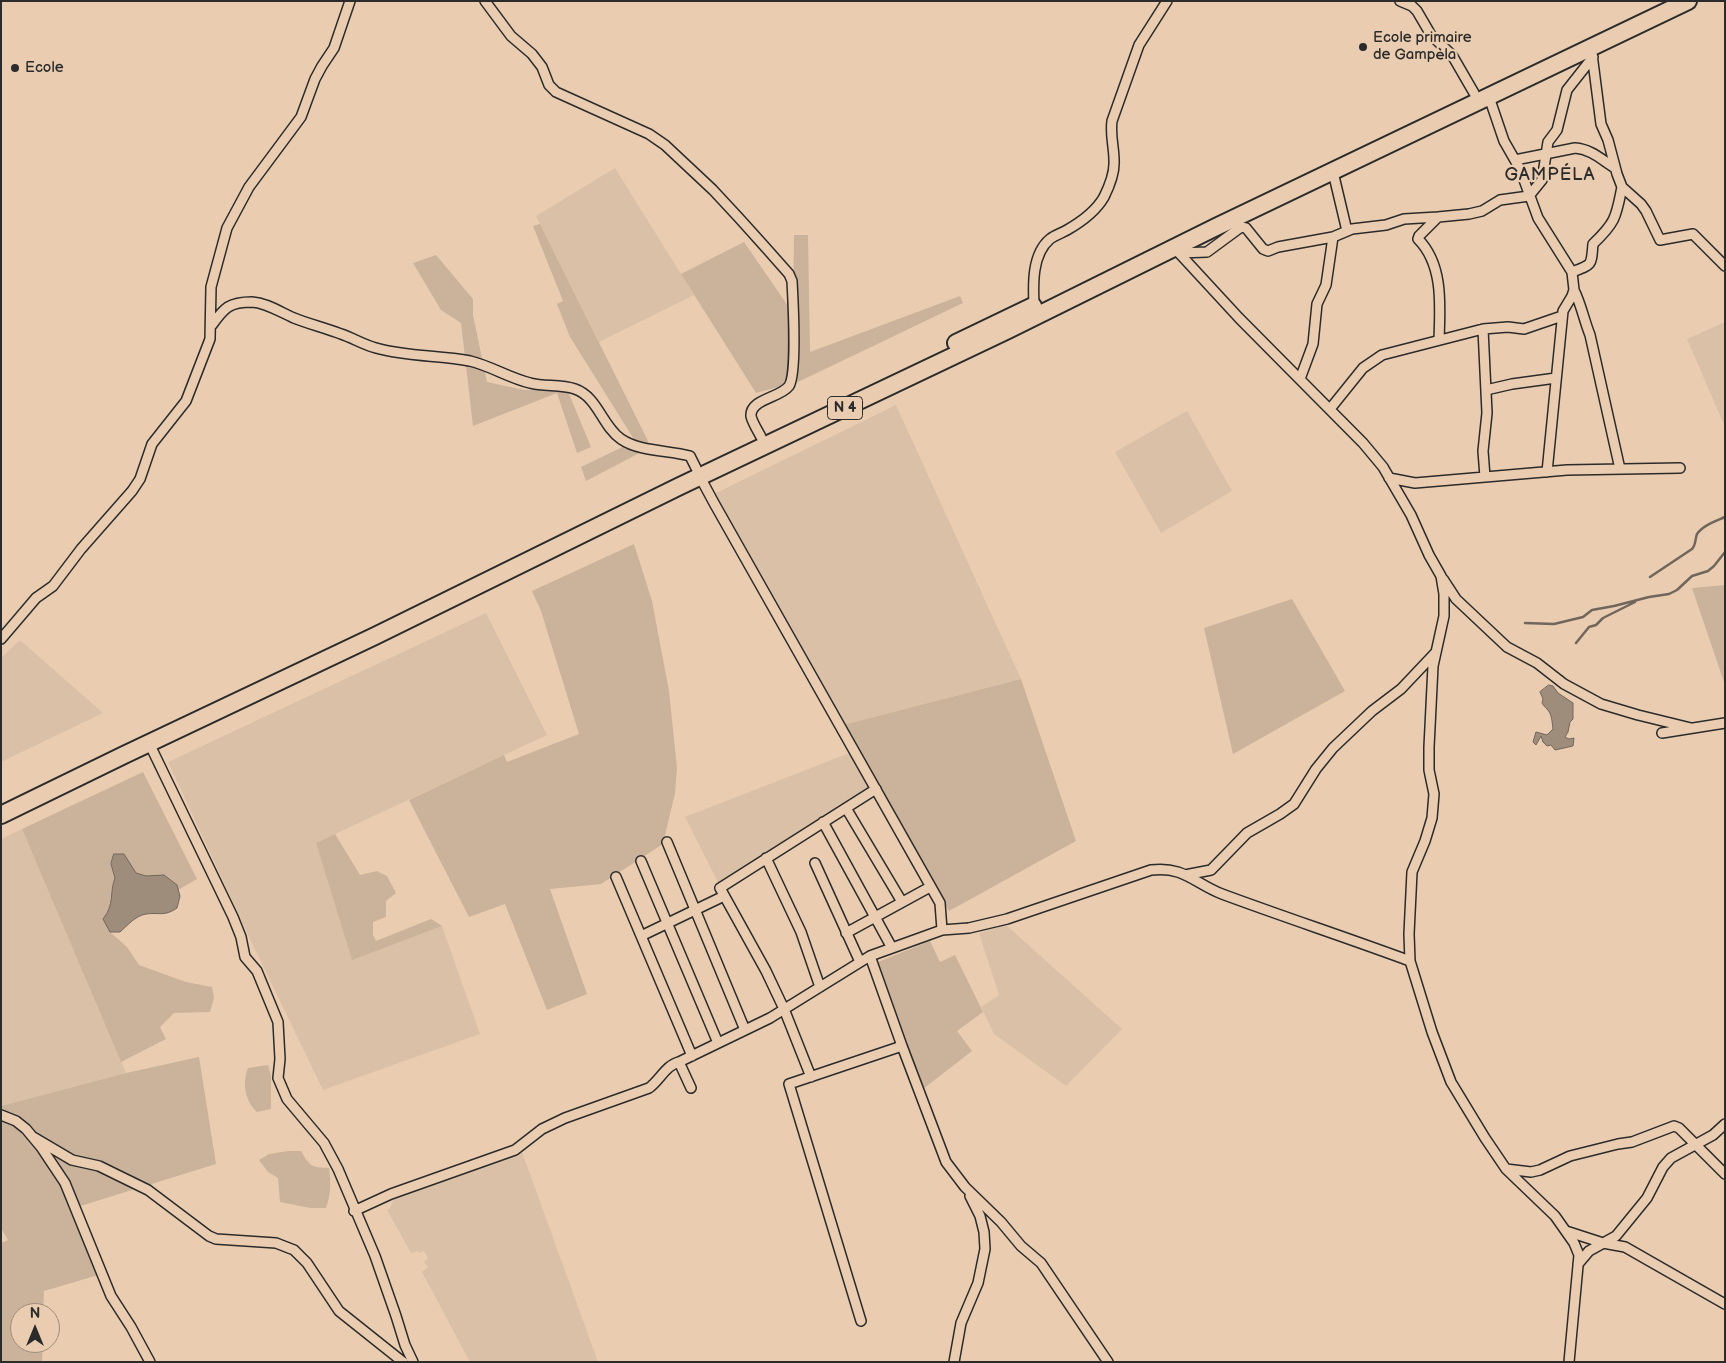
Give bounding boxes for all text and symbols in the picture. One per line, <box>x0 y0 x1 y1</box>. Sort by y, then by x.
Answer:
place label: Ecole primaire de Gampèla <box>1373 29 1472 64</box>
marker: Ecole primaire de Gampèla <box>1357 41 1369 53</box>
place label: Ecole <box>25 59 64 77</box>
marker: Ecole <box>9 62 21 74</box>
district label: GAMPÉLA <box>1504 164 1596 186</box>
road number: N 4 <box>828 396 862 419</box>
north arrow <box>10 1303 60 1353</box>
text: N <box>30 1305 40 1322</box>

